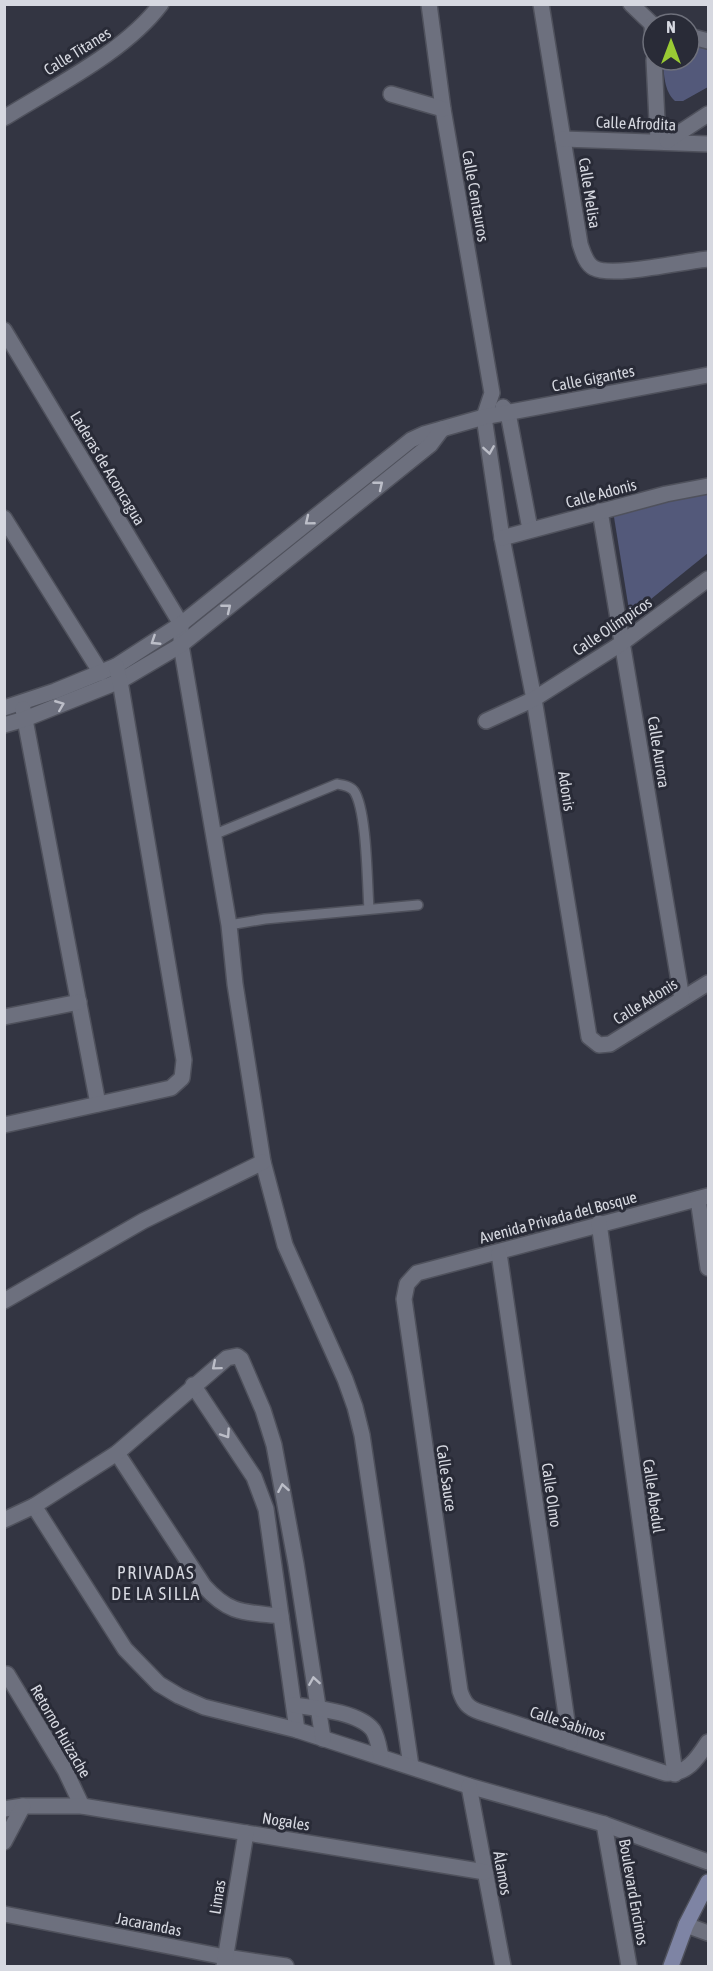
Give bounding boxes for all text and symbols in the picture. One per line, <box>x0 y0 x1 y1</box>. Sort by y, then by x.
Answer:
north arrow <box>641 12 701 72</box>
text: N <box>666 18 676 36</box>
street label: Calle Titanes <box>40 23 114 79</box>
street label: Calle Afrodita <box>596 113 676 133</box>
street label: Calle Centauros <box>459 149 493 243</box>
street label: Calle Melisa <box>576 156 604 230</box>
street label: Calle Gigantes <box>550 361 636 396</box>
street label: Laderas de Aconcagua <box>66 408 149 529</box>
one-way arrow <box>483 445 495 455</box>
street label: Calle Adonis <box>564 475 639 511</box>
one-way arrow <box>372 482 383 493</box>
one-way arrow <box>304 514 315 525</box>
street label: Calle Olímpicos <box>569 593 656 660</box>
one-way arrow <box>220 604 231 615</box>
one-way arrow <box>151 634 162 645</box>
one-way arrow <box>53 700 64 712</box>
street label: Calle Aurora <box>644 715 674 789</box>
street label: Adonis <box>555 770 579 813</box>
street label: Calle Adonis <box>610 974 681 1028</box>
street label: Avenida Privada del Bosque <box>477 1187 639 1248</box>
one-way arrow <box>212 1359 223 1370</box>
one-way arrow <box>219 1427 230 1438</box>
street label: Calle Sauce <box>433 1443 461 1513</box>
street label: Calle Abedul <box>640 1458 668 1535</box>
street label: Calle Olmo <box>539 1462 565 1528</box>
one-way arrow <box>277 1484 290 1494</box>
district label: PRIVADAS DE LA SILLA <box>111 1562 201 1604</box>
one-way arrow <box>309 1676 321 1686</box>
street label: Retorno Huizache <box>27 1681 95 1781</box>
street label: Calle Sabinos <box>528 1702 609 1744</box>
street label: Nogales <box>261 1808 311 1835</box>
street label: Boulevard Encinos <box>616 1838 652 1947</box>
street label: Álamos <box>490 1850 516 1897</box>
street label: Limas <box>205 1878 229 1915</box>
street label: Jacarandas <box>115 1909 184 1939</box>

